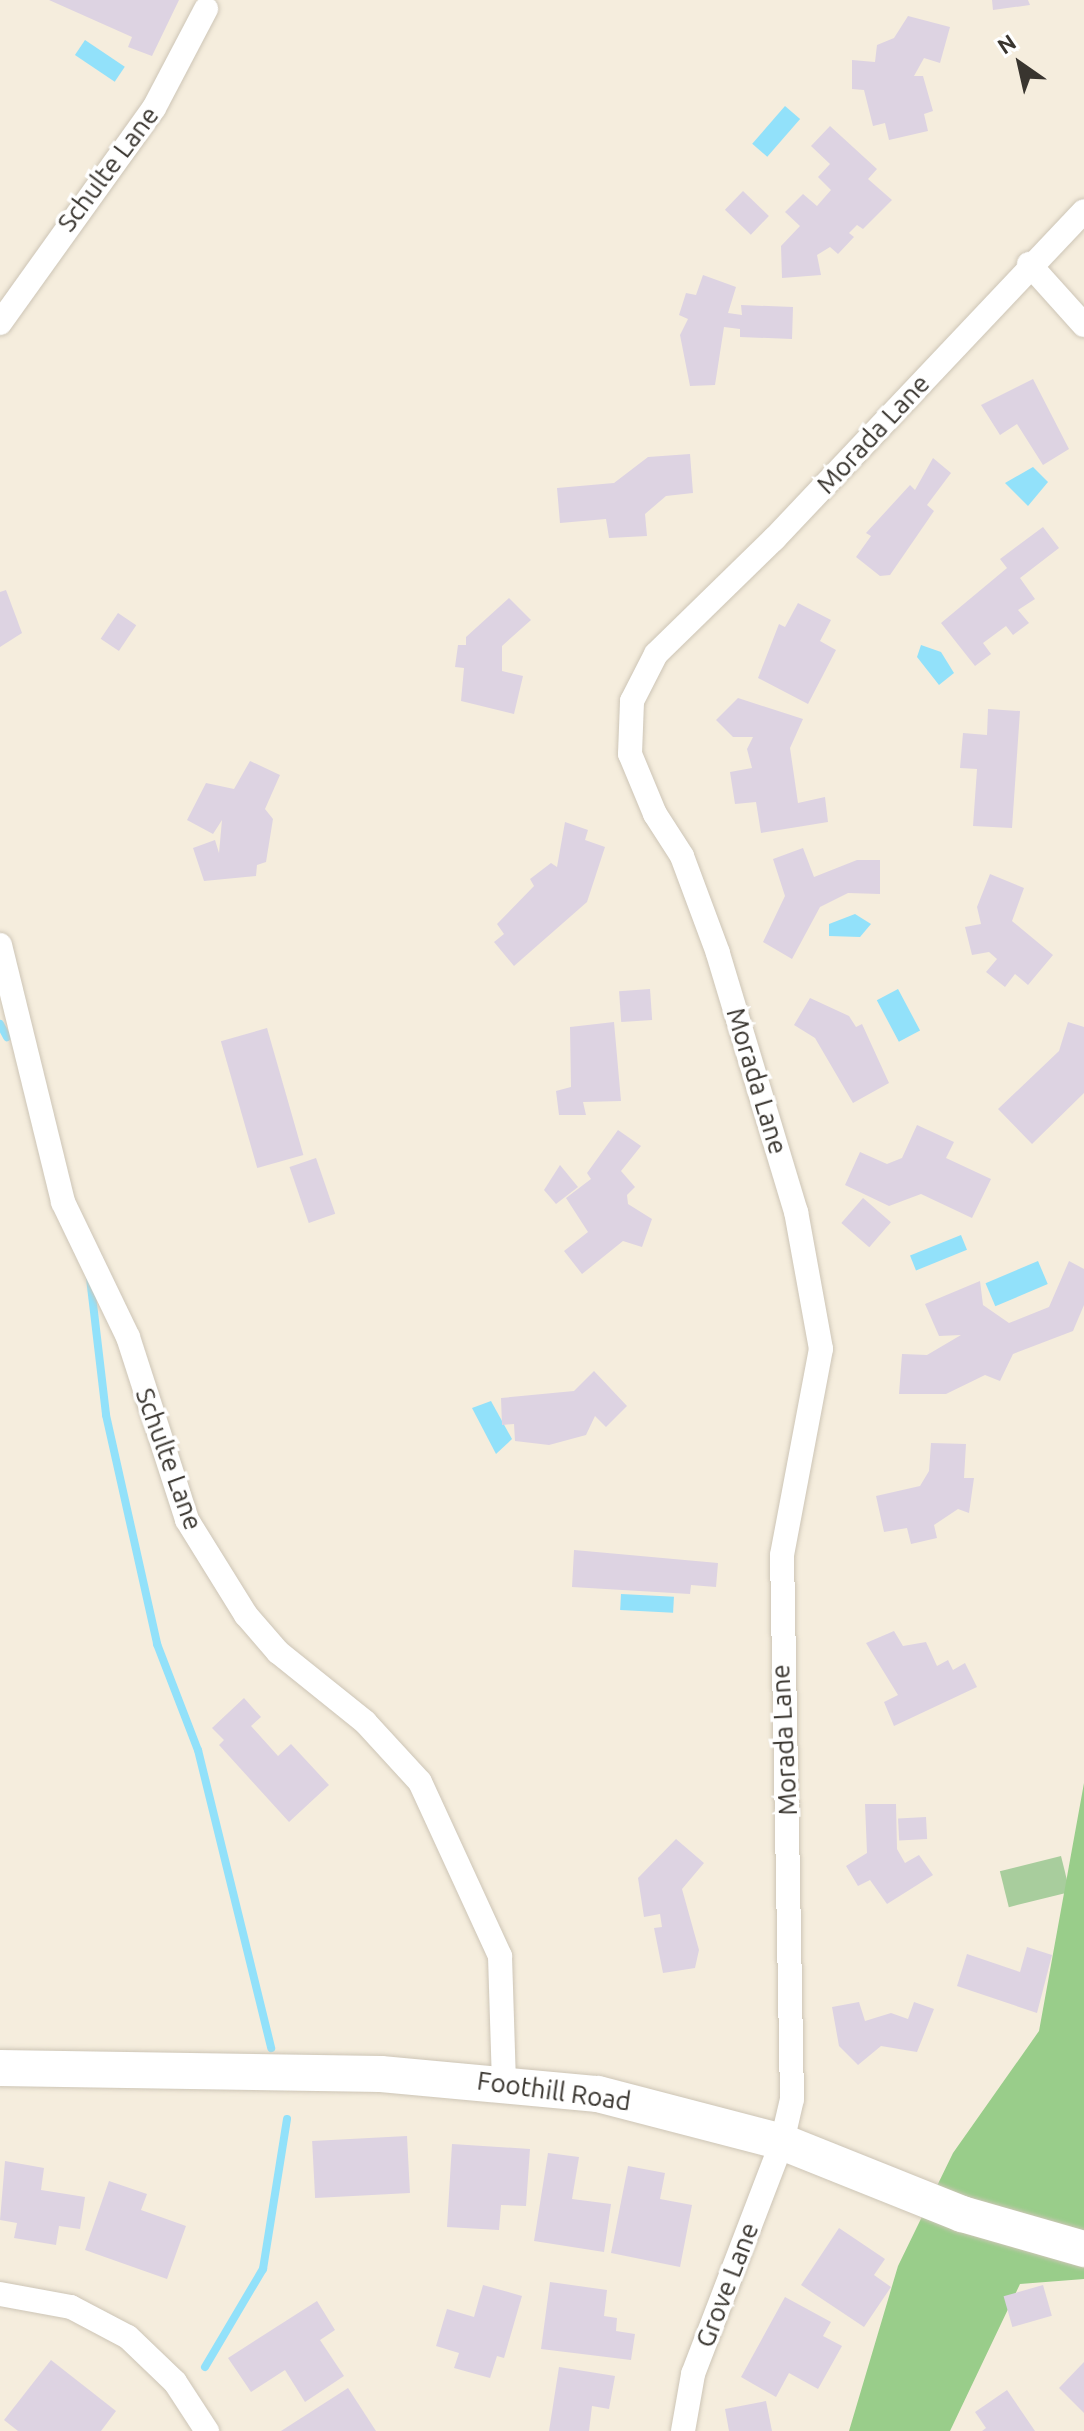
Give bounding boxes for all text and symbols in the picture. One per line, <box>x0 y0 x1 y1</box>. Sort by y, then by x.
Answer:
north arrow <box>980 24 1060 104</box>
text: N <box>992 29 1020 59</box>
street label: Schulte Lane <box>51 100 165 238</box>
street label: Morada Lane <box>810 368 936 500</box>
street label: Morada Lane <box>720 1004 794 1158</box>
street label: Schulte Lane <box>129 1384 209 1534</box>
street label: Morada Lane <box>764 1664 804 1816</box>
street label: Foothill Road <box>475 2065 633 2117</box>
street label: Grove Lane <box>689 2218 765 2352</box>

